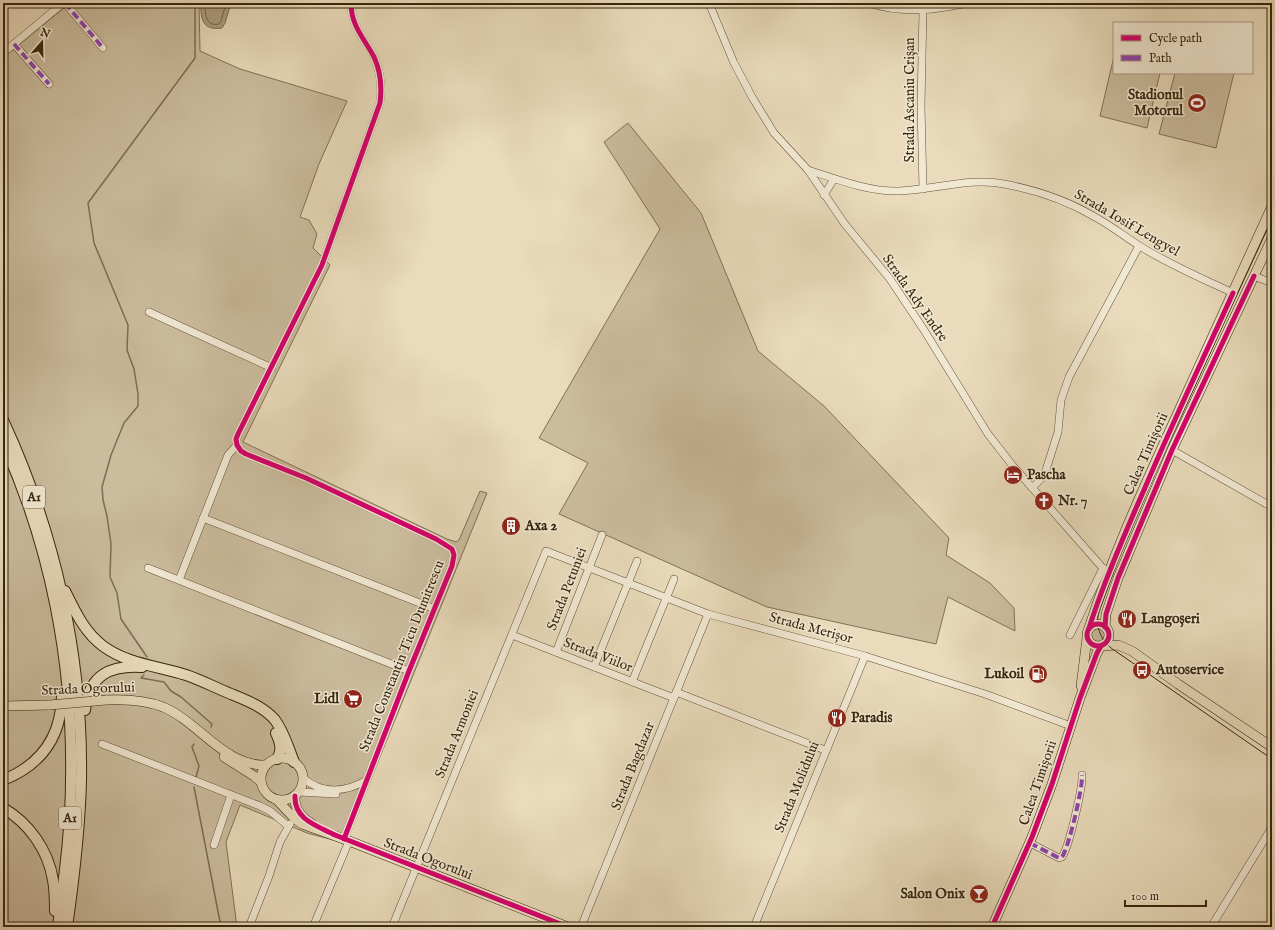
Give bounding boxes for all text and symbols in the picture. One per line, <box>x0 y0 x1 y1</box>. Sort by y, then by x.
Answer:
north arrow <box>22 22 62 62</box>
legend <box>1113 22 1253 74</box>
text: N <box>37 25 52 42</box>
text: Cycle path <box>1149 31 1203 47</box>
street label: Strada Ascaniu Crișan <box>901 37 919 162</box>
text: Path <box>1149 51 1172 66</box>
place label: Stadionul Motorul <box>1128 86 1184 120</box>
sports icon: Stadionul Motorul <box>1186 92 1208 114</box>
street label: Strada Iosif Lengyel <box>1071 185 1183 261</box>
street label: Strada Ady Endre <box>878 251 952 346</box>
street label: Calea Timișorii <box>1120 409 1172 498</box>
hotel icon: Pascha <box>1002 464 1024 486</box>
place label: Pascha <box>1027 466 1066 484</box>
road number: A1 <box>23 486 45 508</box>
church icon: Nr. 7 <box>1033 490 1055 512</box>
place label: Nr. 7 <box>1057 492 1088 510</box>
building icon: Axa 2 <box>500 515 522 537</box>
place label: Axa 2 <box>524 517 557 535</box>
street label: Strada Petuniei <box>543 545 591 633</box>
street label: Strada Constantin Ticu Dumitrescu <box>355 558 449 754</box>
street label: Strada Merișor <box>767 608 855 648</box>
restaurant icon: Langoșeri <box>1116 608 1138 630</box>
place label: Langoșeri <box>1141 610 1200 628</box>
street label: Strada Viilor <box>561 634 635 676</box>
bus stop icon: Autoservice <box>1131 659 1153 681</box>
place label: Autoservice <box>1155 661 1224 679</box>
fuel station icon: Lukoil <box>1027 663 1049 685</box>
place label: Lukoil <box>984 665 1025 683</box>
street label: Strada Ogorului <box>41 678 135 700</box>
street label: Strada Armoniei <box>431 687 483 781</box>
supermarket icon: Lidl <box>342 688 364 710</box>
place label: Lidl <box>314 690 340 708</box>
restaurant icon: Paradis <box>826 707 848 729</box>
place label: Paradis <box>851 709 892 727</box>
street label: Strada Bagdazar <box>607 719 659 813</box>
street label: Strada Molidului <box>770 738 824 835</box>
street label: Calea Timișorii <box>1015 738 1061 828</box>
road number: A1 <box>59 807 81 829</box>
street label: Strada Ogorului <box>381 834 475 884</box>
scale bar <box>1125 882 1206 908</box>
bar icon: Salon Onix <box>968 883 990 905</box>
place label: Salon Onix <box>900 885 965 903</box>
text: 100 m <box>1131 889 1159 904</box>

